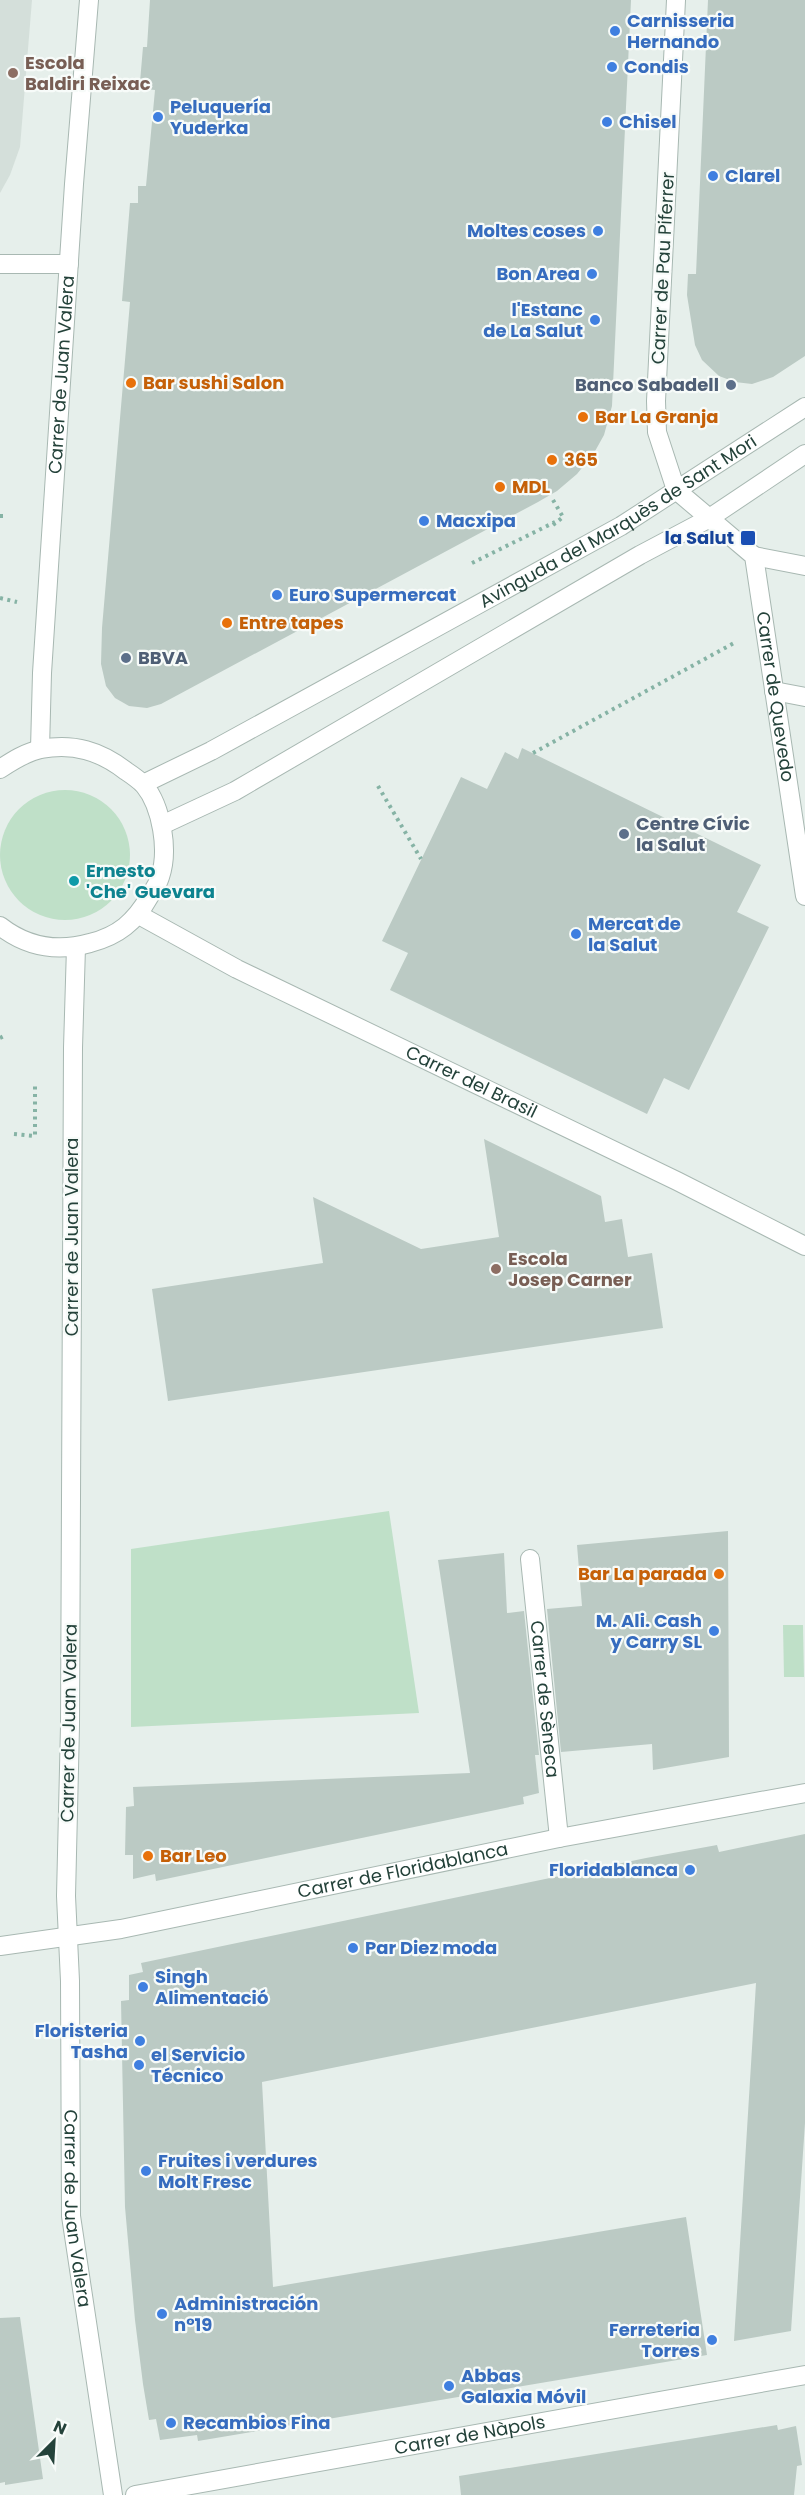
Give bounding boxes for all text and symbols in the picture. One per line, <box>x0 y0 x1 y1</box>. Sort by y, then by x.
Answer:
place label: Carnisseria Hernando <box>627 8 735 54</box>
marker: Carnisseria Hernando <box>608 24 622 38</box>
place label: Escola Baldiri Reixac <box>25 50 151 96</box>
place label: Condis <box>624 54 689 79</box>
marker: Condis <box>605 60 619 74</box>
marker: Escola Baldiri Reixac <box>6 66 20 80</box>
place label: Peluquería Yuderka <box>170 94 271 140</box>
place label: Chisel <box>619 109 677 134</box>
marker: Peluquería Yuderka <box>151 110 165 124</box>
marker: Chisel <box>600 115 614 129</box>
place label: Clarel <box>725 163 780 188</box>
marker: Clarel <box>706 169 720 183</box>
street label: Carrer de Pau Piferrer <box>645 171 680 365</box>
place label: Moltes coses <box>467 218 586 243</box>
marker: Moltes coses <box>591 224 605 238</box>
place label: Bon Area <box>496 261 580 286</box>
marker: Bon Area <box>585 267 599 281</box>
street label: Carrer de Juan Valera <box>42 275 80 475</box>
place label: l'Estanc de La Salut <box>483 297 583 343</box>
marker: l'Estanc de La Salut <box>588 313 602 327</box>
place label: Bar sushi Salon <box>143 370 284 395</box>
place label: Banco Sabadell <box>575 372 719 397</box>
marker: Bar sushi Salon <box>124 376 138 390</box>
marker: Banco Sabadell <box>724 378 738 392</box>
place label: Bar La Granja <box>595 404 719 429</box>
marker: Bar La Granja <box>576 410 590 424</box>
street label: Avinguda del Marquès de Sant Mori <box>475 429 761 613</box>
place label: 365 <box>564 447 598 472</box>
marker: 365 <box>545 453 559 467</box>
place label: MDL <box>512 474 551 499</box>
marker: MDL <box>493 480 507 494</box>
place label: Macxipa <box>436 508 516 533</box>
marker: Macxipa <box>417 514 431 528</box>
place label: la Salut <box>665 525 734 550</box>
marker: la Salut <box>739 529 757 547</box>
place label: Euro Supermercat <box>289 582 456 607</box>
marker: Euro Supermercat <box>270 588 284 602</box>
place label: Entre tapes <box>239 610 344 635</box>
street label: Carrer de Quevedo <box>750 610 801 784</box>
marker: Entre tapes <box>220 616 234 630</box>
place label: BBVA <box>138 645 188 670</box>
marker: BBVA <box>119 651 133 665</box>
place label: Centre Cívic la Salut <box>636 811 750 857</box>
marker: Centre Cívic la Salut <box>617 827 631 841</box>
place label: Ernesto 'Che' Guevara <box>86 858 215 904</box>
marker: Ernesto 'Che' Guevara <box>67 874 81 888</box>
place label: Mercat de la Salut <box>588 911 681 957</box>
marker: Mercat de la Salut <box>569 927 583 941</box>
street label: Carrer del Brasil <box>402 1039 541 1124</box>
street label: Carrer de Juan Valera <box>59 1138 84 1336</box>
place label: Escola Josep Carner <box>508 1246 632 1292</box>
marker: Escola Josep Carner <box>489 1262 503 1276</box>
place label: Bar La parada <box>578 1561 707 1586</box>
marker: Bar La parada <box>712 1567 726 1581</box>
place label: M. Ali. Cash y Carry SL <box>596 1608 702 1654</box>
street label: Carrer de Sèneca <box>524 1619 566 1779</box>
street label: Carrer de Juan Valera <box>54 1623 83 1823</box>
marker: M. Ali. Cash y Carry SL <box>707 1624 721 1638</box>
street label: Carrer de Floridablanca <box>295 1836 510 1904</box>
place label: Bar Leo <box>160 1843 227 1868</box>
marker: Bar Leo <box>141 1849 155 1863</box>
place label: Floridablanca <box>549 1857 678 1882</box>
marker: Floridablanca <box>683 1863 697 1877</box>
place label: Par Diez moda <box>365 1935 497 1960</box>
marker: Par Diez moda <box>346 1941 360 1955</box>
place label: Singh Alimentació <box>155 1964 268 2010</box>
marker: Singh Alimentació <box>136 1980 150 1994</box>
place label: Floristeria Tasha <box>35 2018 128 2064</box>
marker: Floristeria Tasha <box>133 2034 147 2048</box>
place label: el Servicio Técnico <box>151 2042 245 2088</box>
marker: el Servicio Técnico <box>132 2058 146 2072</box>
street label: Carrer de Juan Valera <box>59 2109 98 2309</box>
place label: Fruites i verdures Molt Fresc <box>158 2148 318 2194</box>
marker: Fruites i verdures Molt Fresc <box>139 2164 153 2178</box>
place label: Administración n°19 <box>174 2291 318 2337</box>
marker: Administración n°19 <box>155 2307 169 2321</box>
place label: Ferreteria Torres <box>609 2317 700 2363</box>
marker: Ferreteria Torres <box>705 2333 719 2347</box>
place label: Abbas Galaxia Móvil <box>461 2363 586 2409</box>
marker: Abbas Galaxia Móvil <box>442 2379 456 2393</box>
street label: Carrer de Nàpols <box>392 2409 547 2460</box>
place label: Recambios Fina <box>183 2410 330 2435</box>
north arrow <box>24 2411 84 2471</box>
text: N <box>50 2415 70 2441</box>
marker: Recambios Fina <box>164 2416 178 2430</box>

